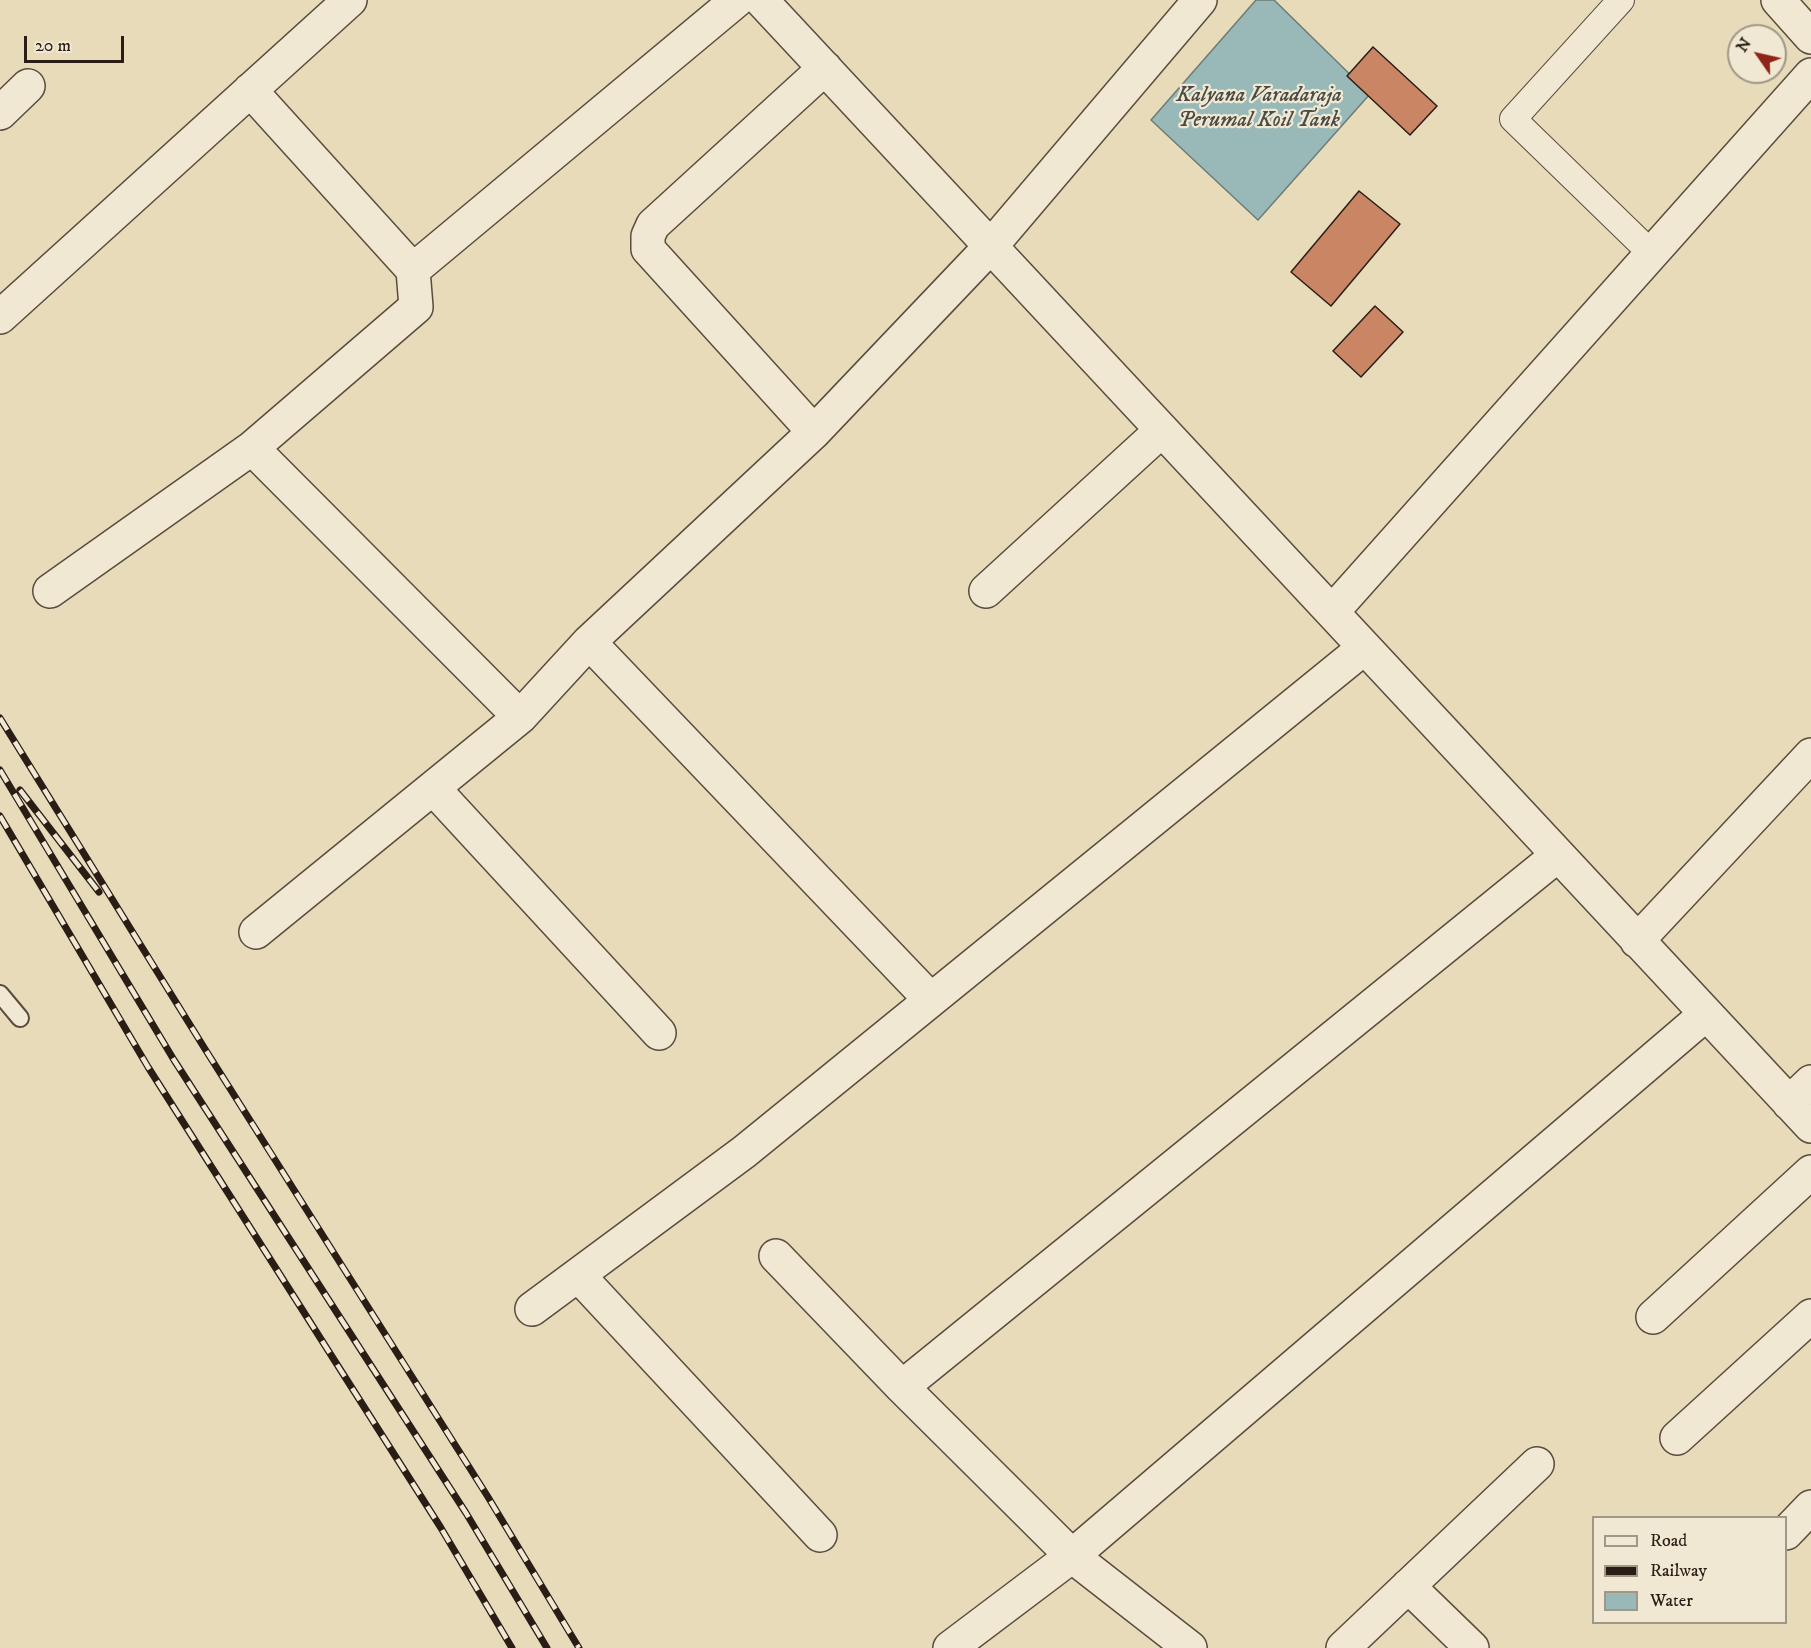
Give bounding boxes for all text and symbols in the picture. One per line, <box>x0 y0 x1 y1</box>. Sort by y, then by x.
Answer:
scale bar <box>27 24 128 62</box>
north arrow <box>1727 24 1787 84</box>
text: N <box>1732 34 1756 56</box>
text: 20 m <box>35 35 71 57</box>
water label: Kalyana Varadaraja Perumal Koil Tank <box>1176 83 1342 134</box>
legend <box>1592 1516 1787 1624</box>
text: Road <box>1650 1530 1687 1552</box>
text: Railway <box>1650 1560 1707 1582</box>
text: Water <box>1650 1590 1693 1612</box>

